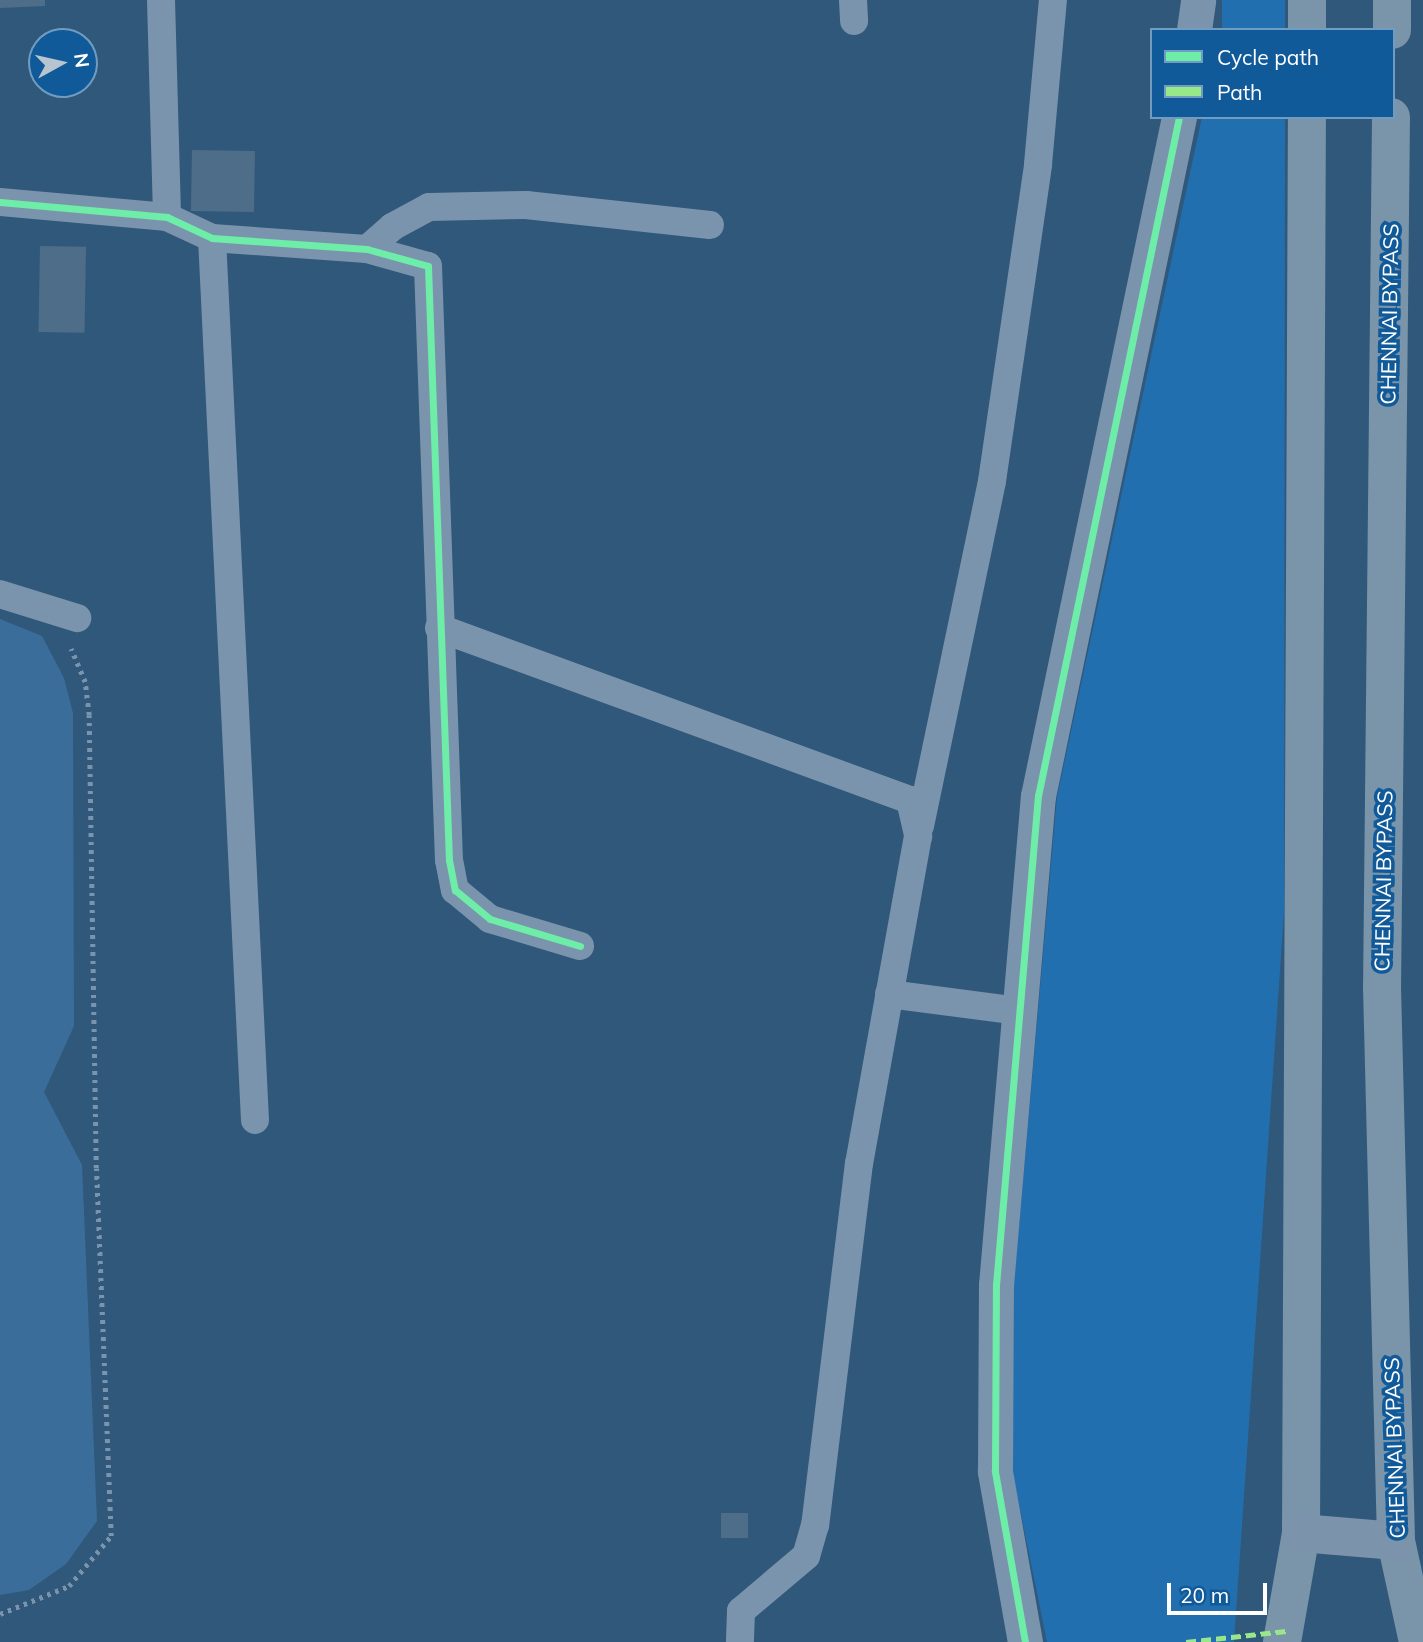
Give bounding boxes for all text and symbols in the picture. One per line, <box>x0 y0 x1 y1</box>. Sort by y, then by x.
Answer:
north arrow <box>28 28 98 98</box>
legend <box>1150 28 1395 119</box>
text: Cycle path <box>1217 44 1319 70</box>
text: N <box>69 52 95 69</box>
text: Path <box>1217 79 1262 105</box>
street label: CHENNAI BYPASS <box>1375 223 1403 405</box>
street label: CHENNAI BYPASS <box>1369 790 1397 972</box>
street label: CHENNAI BYPASS <box>1378 1357 1410 1539</box>
scale bar <box>1171 1568 1271 1612</box>
text: 20 m <box>1180 1582 1229 1608</box>

